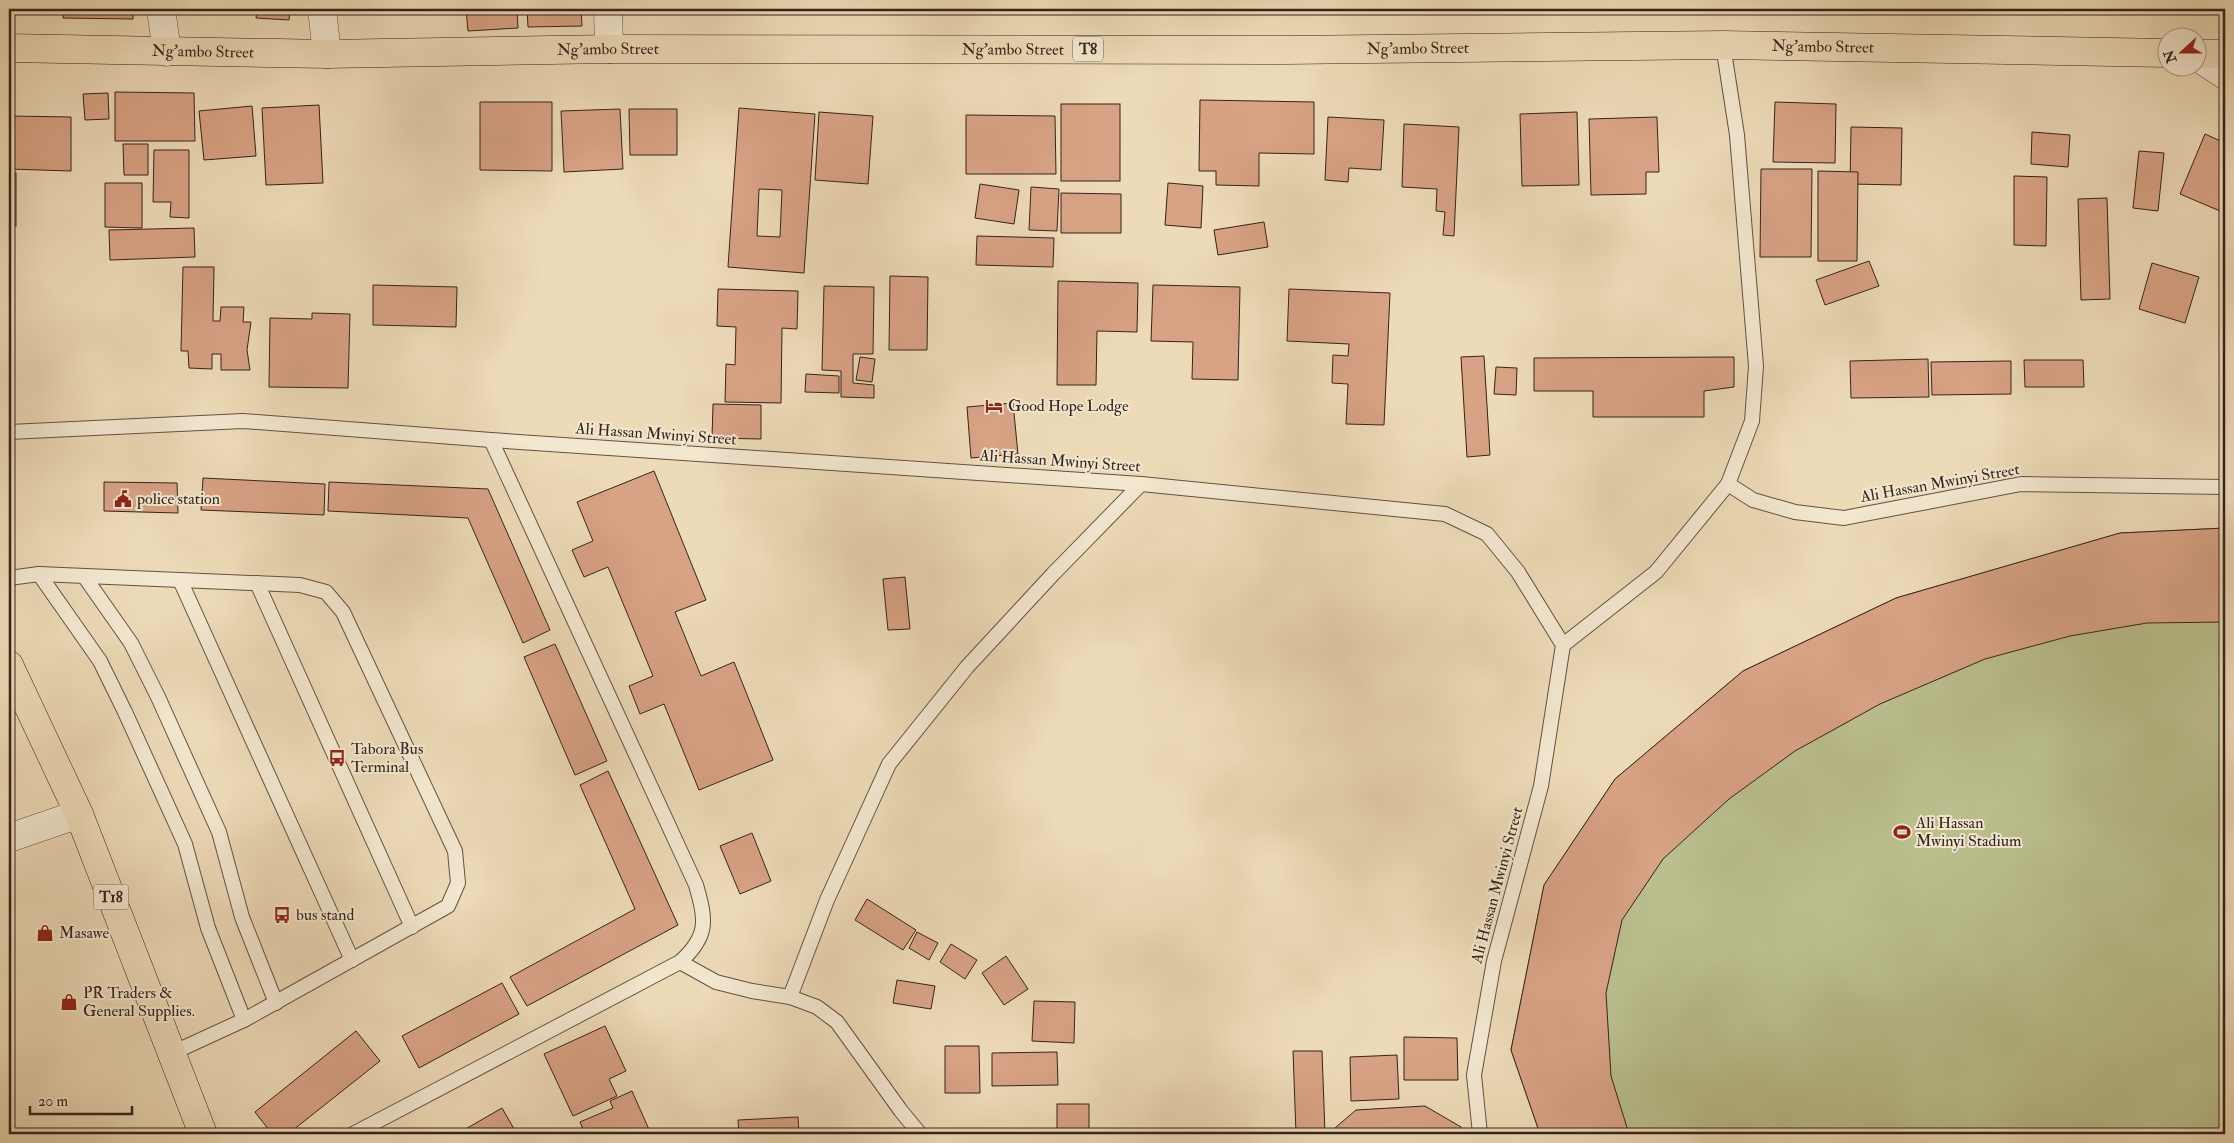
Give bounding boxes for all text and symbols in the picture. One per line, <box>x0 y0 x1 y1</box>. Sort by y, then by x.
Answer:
north arrow <box>2156 28 2206 78</box>
road number: T8 <box>1073 36 1103 62</box>
street label: Ng’ambo Street <box>1772 36 1874 58</box>
street label: Ng’ambo Street <box>1367 38 1469 59</box>
street label: Ng’ambo Street <box>557 39 659 60</box>
street label: Ng’ambo Street <box>962 40 1064 60</box>
street label: Ng’ambo Street <box>152 41 254 63</box>
text: N <box>2160 47 2181 66</box>
hotel icon: Good Hope Lodge <box>984 396 1004 416</box>
place label: Good Hope Lodge <box>1008 396 1129 417</box>
street label: Ali Hassan Mwinyi Street <box>574 418 737 450</box>
street label: Ali Hassan Mwinyi Street <box>978 445 1141 477</box>
street label: Ali Hassan Mwinyi Street <box>1858 459 2021 507</box>
public building icon: police station <box>113 489 133 509</box>
place label: police station <box>136 489 220 510</box>
place label: Tabora Bus Terminal <box>351 739 423 777</box>
bus stop icon: Tabora Bus Terminal <box>327 748 347 768</box>
street label: Ali Hassan Mwinyi Street <box>1466 805 1528 966</box>
place label: Ali Hassan Mwinyi Stadium <box>1915 813 2022 851</box>
sports icon: Ali Hassan Mwinyi Stadium <box>1892 822 1912 842</box>
road number: T18 <box>94 884 128 910</box>
bus stop icon: bus stand <box>272 905 292 925</box>
place label: bus stand <box>296 905 354 925</box>
shop icon: Masawe <box>35 923 55 943</box>
place label: Masawe <box>59 923 110 943</box>
place label: PR Traders & General Supplies. <box>83 983 195 1022</box>
shop icon: PR Traders & General Supplies. <box>59 992 79 1012</box>
scale bar <box>30 1083 132 1115</box>
text: 20 m <box>38 1092 68 1111</box>

